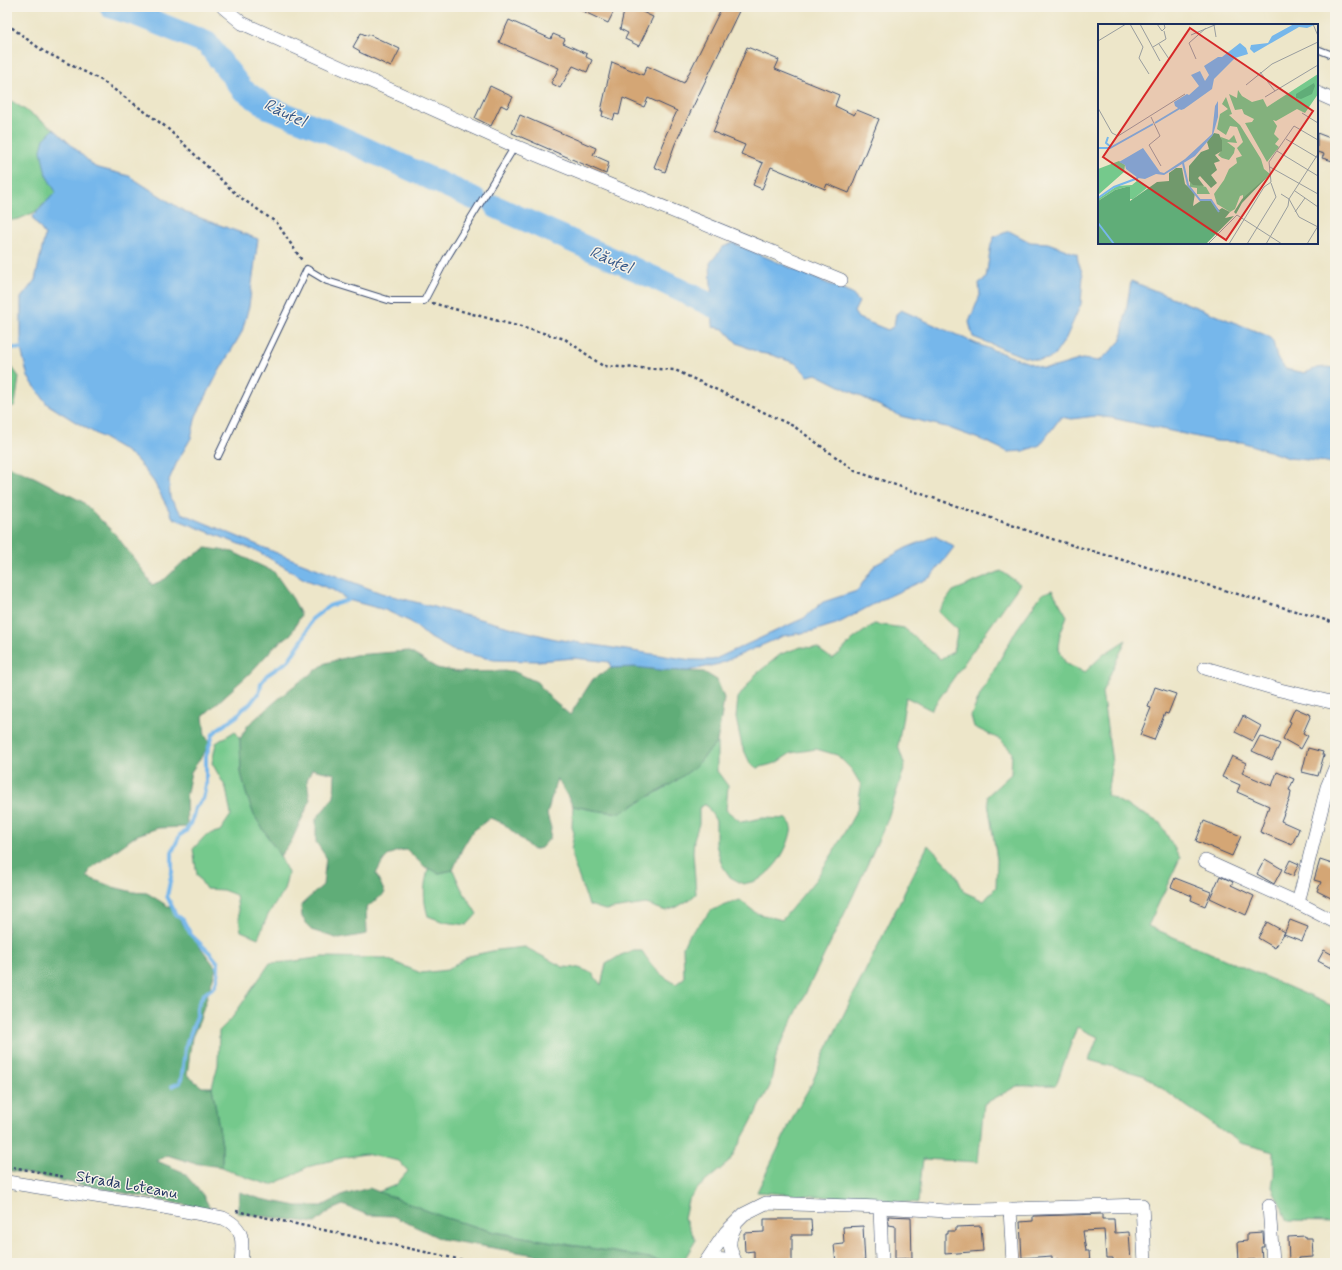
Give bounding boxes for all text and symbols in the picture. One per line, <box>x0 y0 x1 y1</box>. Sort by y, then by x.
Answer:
inset map <box>1098 24 1318 244</box>
water label: Răuțel <box>260 94 311 133</box>
water label: Răuțel <box>586 241 637 280</box>
street label: Strada Loteanu <box>74 1166 180 1204</box>

